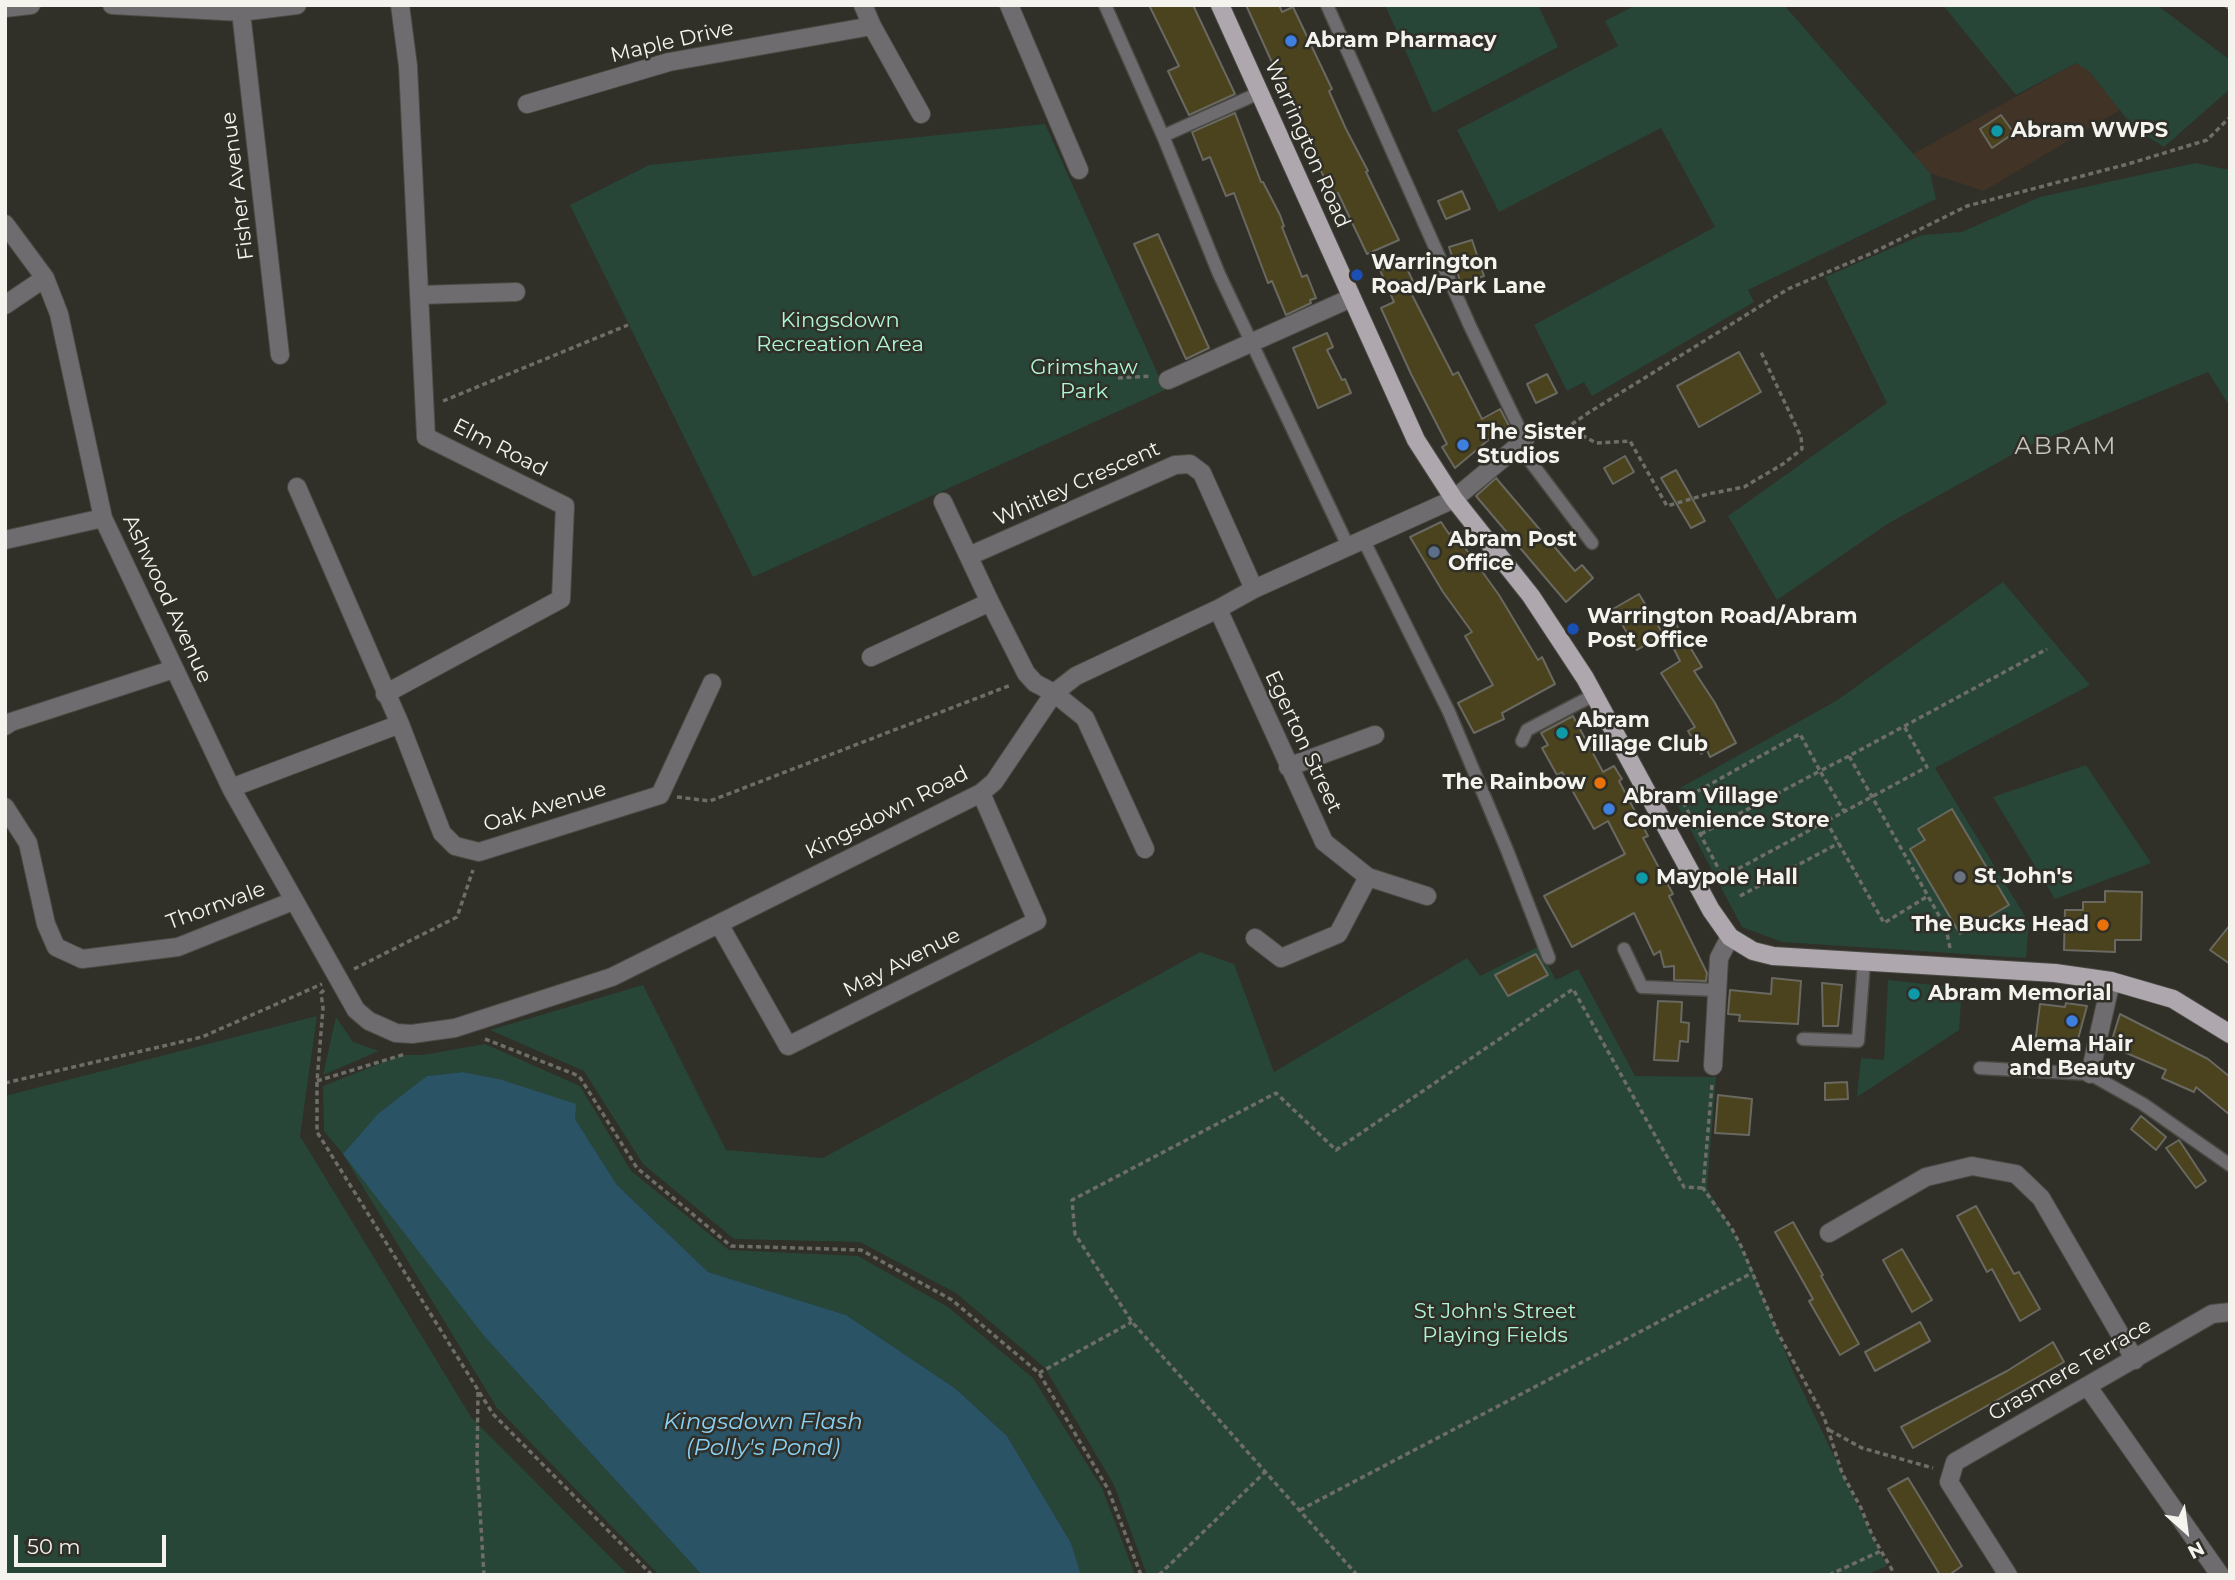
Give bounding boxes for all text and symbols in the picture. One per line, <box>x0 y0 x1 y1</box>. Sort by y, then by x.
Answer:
street label: Maple Drive <box>608 16 736 68</box>
place label: Abram Pharmacy <box>1305 28 1497 54</box>
marker: Abram Pharmacy <box>1283 33 1299 49</box>
street label: Warrington Road <box>1259 56 1355 232</box>
street label: Fisher Avenue <box>216 110 260 262</box>
place label: Abram WWPS <box>2011 118 2168 144</box>
marker: Abram WWPS <box>1989 123 2005 139</box>
place label: Warrington Road/Park Lane <box>1371 250 1546 300</box>
marker: Warrington Road/Park Lane <box>1349 267 1365 283</box>
park label: Kingsdown Recreation Area <box>756 308 924 358</box>
park label: Grimshaw Park <box>1030 355 1138 405</box>
street label: Elm Road <box>449 414 551 482</box>
place label: The Sister Studios <box>1477 420 1586 470</box>
district label: ABRAM <box>2015 433 2117 461</box>
street label: Whitley Crescent <box>990 436 1164 532</box>
marker: The Sister Studios <box>1455 437 1471 453</box>
street label: Ashwood Avenue <box>117 511 217 687</box>
place label: Abram Post Office <box>1448 527 1577 577</box>
marker: Abram Post Office <box>1426 544 1442 560</box>
place label: Warrington Road/Abram Post Office <box>1587 604 1858 654</box>
marker: Warrington Road/Abram Post Office <box>1565 621 1581 637</box>
street label: Egerton Street <box>1259 667 1347 817</box>
place label: Abram Village Club <box>1576 708 1708 758</box>
marker: Abram Village Club <box>1554 725 1570 741</box>
street label: Kingsdown Road <box>801 761 973 865</box>
place label: The Rainbow <box>1443 770 1586 796</box>
marker: The Rainbow <box>1592 775 1608 791</box>
street label: Oak Avenue <box>480 776 610 838</box>
place label: Abram Village Convenience Store <box>1623 784 1830 834</box>
marker: Abram Village Convenience Store <box>1601 801 1617 817</box>
place label: St John's <box>1974 864 2073 890</box>
place label: Maypole Hall <box>1656 865 1798 891</box>
marker: St John's <box>1952 869 1968 885</box>
marker: Maypole Hall <box>1634 870 1650 886</box>
street label: Thornvale <box>163 876 269 936</box>
place label: The Bucks Head <box>1911 912 2089 938</box>
marker: The Bucks Head <box>2095 917 2111 933</box>
street label: May Avenue <box>839 923 965 1003</box>
place label: Abram Memorial <box>1928 981 2111 1007</box>
marker: Abram Memorial <box>1906 986 1922 1002</box>
marker: Alema Hair and Beauty <box>2064 1013 2080 1029</box>
place label: Alema Hair and Beauty <box>2009 1032 2135 1082</box>
park label: St John's Street Playing Fields <box>1414 1299 1576 1349</box>
street label: Grasmere Terrace <box>1984 1313 2156 1427</box>
water label: Kingsdown Flash (Polly's Pond) <box>663 1408 863 1462</box>
north arrow <box>2151 1496 2221 1566</box>
scale bar <box>18 1520 170 1564</box>
text: 50 m <box>27 1534 81 1559</box>
text: N <box>2184 1536 2208 1564</box>

